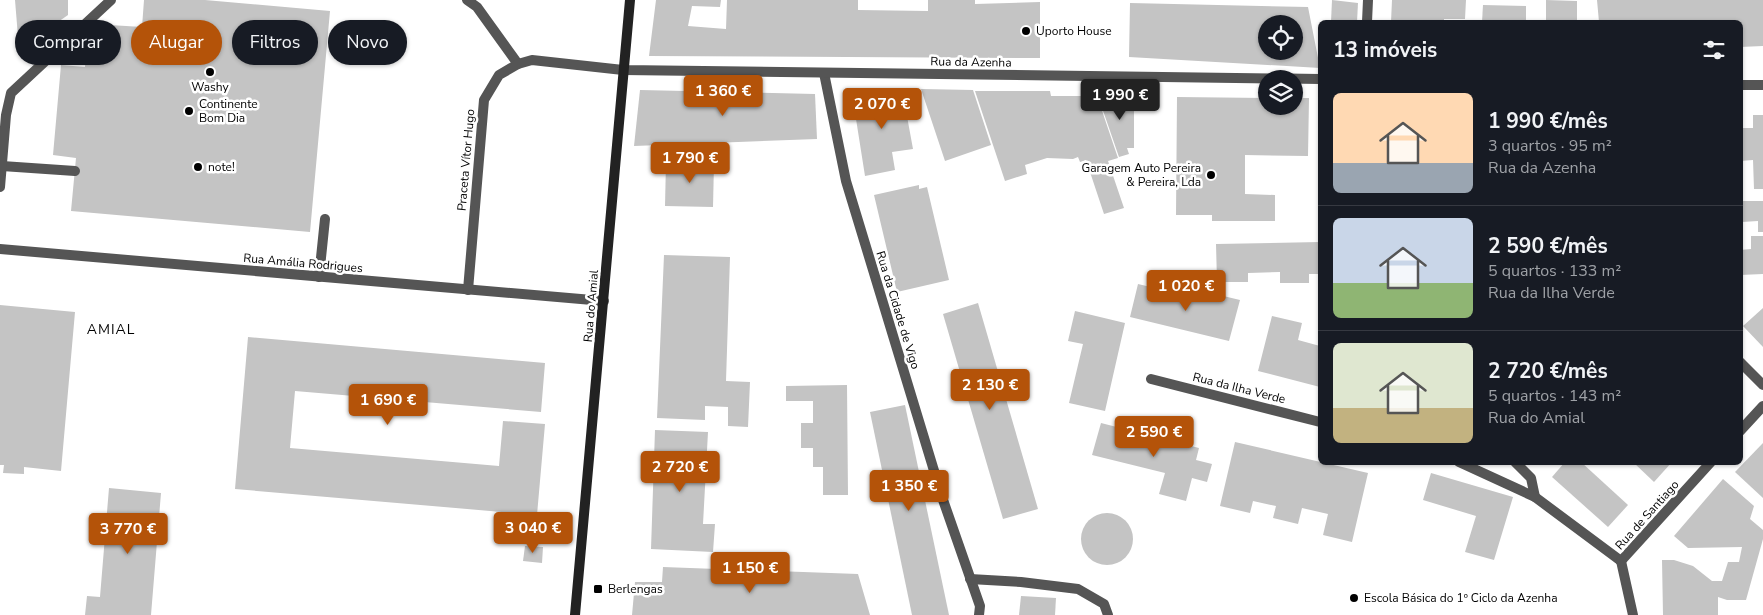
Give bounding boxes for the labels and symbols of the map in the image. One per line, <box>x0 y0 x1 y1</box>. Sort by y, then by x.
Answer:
place label: Uporto House <box>1036 23 1112 39</box>
marker: Uporto House <box>1020 25 1032 37</box>
street label: Rua da Azenha <box>930 53 1012 71</box>
marker: Washy <box>204 66 216 78</box>
pin: 1 360 € <box>677 74 769 117</box>
pin: 1 990 € <box>1074 78 1166 121</box>
place label: Washy <box>191 79 230 95</box>
pin: 2 070 € <box>836 88 928 130</box>
place label: Continente Bom Dia <box>199 96 258 126</box>
marker: Continente Bom Dia <box>183 105 195 117</box>
street label: Praceta Vítor Hugo <box>454 108 478 212</box>
pin: 1 790 € <box>644 142 736 184</box>
place label: note! <box>208 159 235 175</box>
place label: Garagem Auto Pereira & Pereira, Lda <box>1081 160 1201 190</box>
marker: note! <box>192 161 204 173</box>
marker: Garagem Auto Pereira & Pereira, Lda <box>1205 169 1217 181</box>
street label: Rua da Cidade de Vigo <box>872 249 924 371</box>
street label: Rua Amália Rodrigues <box>243 250 364 276</box>
street label: Rua do Amial <box>580 269 602 343</box>
pin: 1 020 € <box>1140 270 1232 312</box>
district label: AMIAL <box>87 320 135 339</box>
pin: 2 130 € <box>944 368 1036 411</box>
street label: Rua da Ilha Verde <box>1191 369 1287 407</box>
pin: 1 690 € <box>342 384 434 426</box>
pin: 2 590 € <box>1108 416 1200 458</box>
pin: 2 720 € <box>634 450 726 493</box>
pin: 1 350 € <box>863 470 955 512</box>
street label: Rua de Santiago <box>1612 477 1683 553</box>
pin: 3 770 € <box>82 512 174 555</box>
pin: 3 040 € <box>487 512 579 554</box>
pin: 1 150 € <box>704 552 796 594</box>
place label: Berlengas <box>608 581 663 597</box>
marker: Berlengas <box>592 583 604 595</box>
place label: Escola Básica do 1º Ciclo da Azenha <box>1364 590 1558 606</box>
marker: Escola Básica do 1º Ciclo da Azenha <box>1348 592 1360 604</box>

